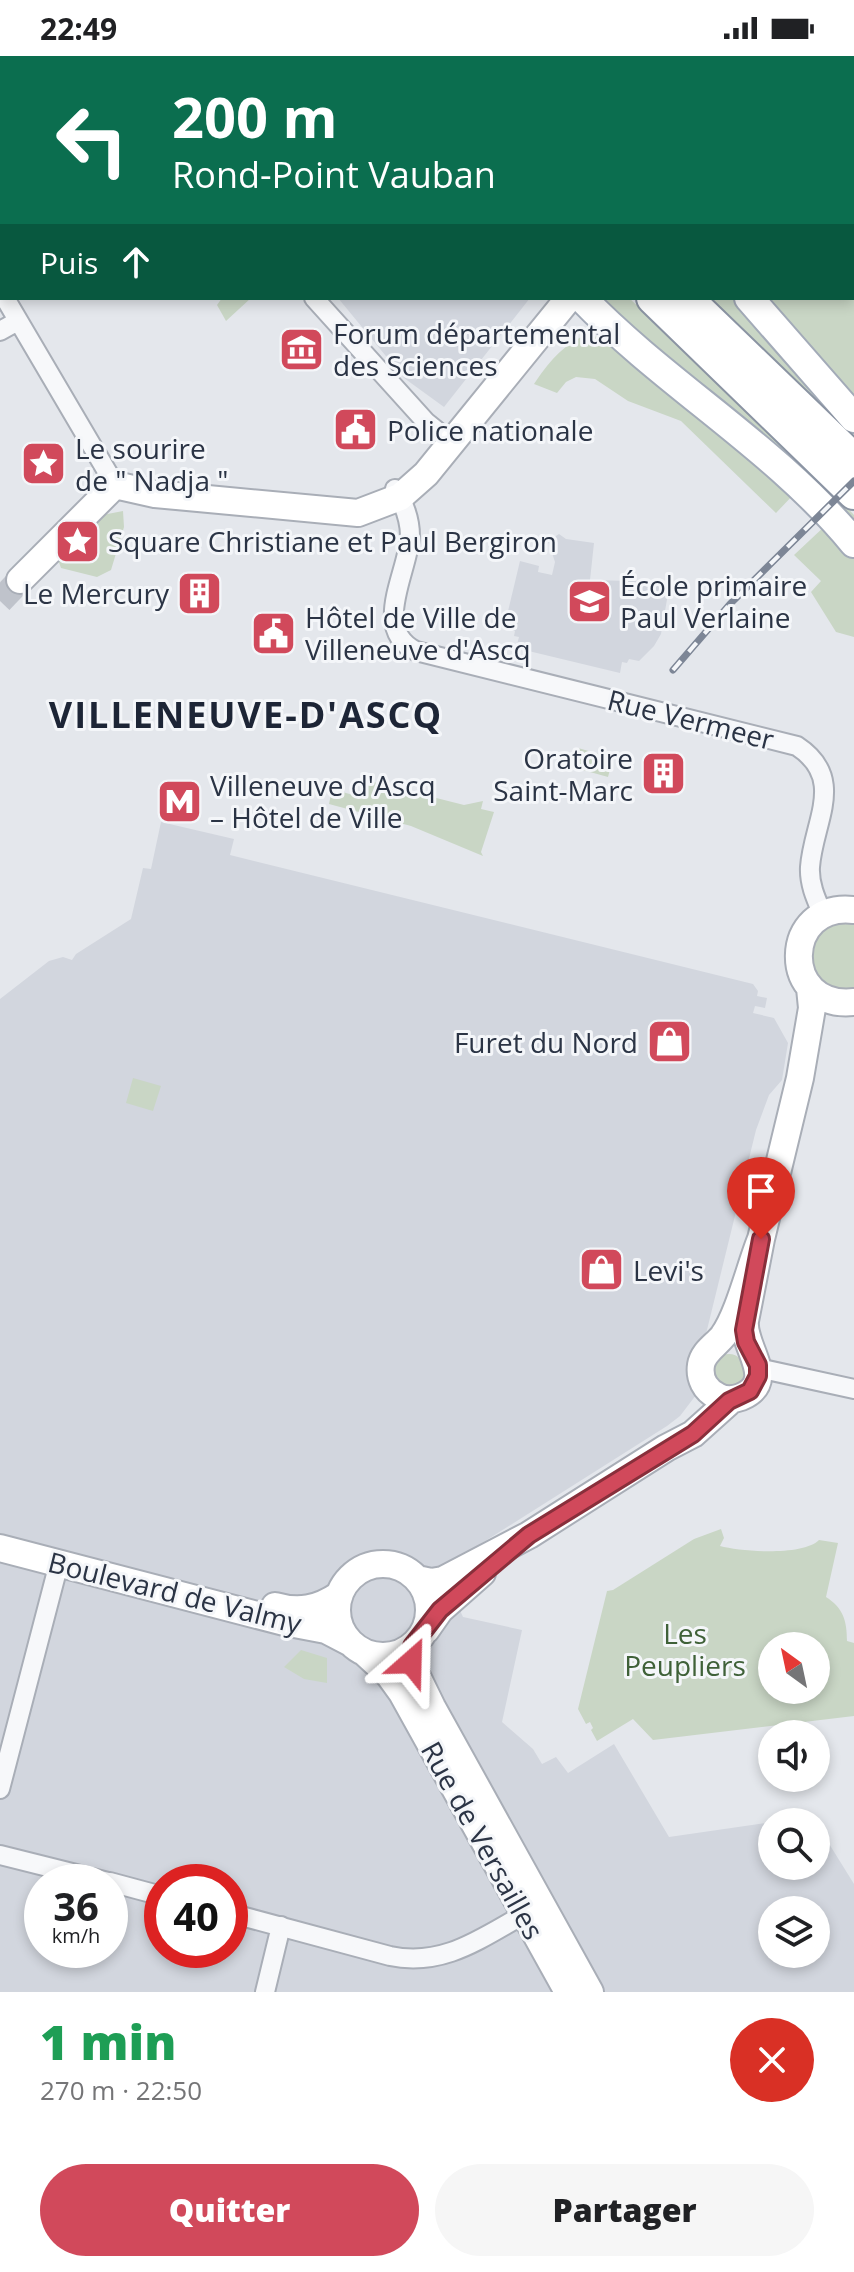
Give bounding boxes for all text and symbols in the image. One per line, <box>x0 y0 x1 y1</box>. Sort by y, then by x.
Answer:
text: 22:49 <box>40 8 117 49</box>
text: 200 m <box>172 78 338 154</box>
icon: left <box>40 88 144 192</box>
text: Rond-Point Vauban <box>172 150 496 199</box>
icon: ahead <box>114 240 158 284</box>
text: Puis <box>40 242 98 283</box>
place label: Forum départemental des Sciences <box>333 314 620 384</box>
museum icon: Forum départemental des Sciences <box>278 325 326 373</box>
public building icon: Police nationale <box>332 406 380 454</box>
place label: Police nationale <box>387 411 593 449</box>
place label: Le sourire de " Nadja " <box>75 429 228 499</box>
place icon: Le sourire de " Nadja " <box>20 440 68 488</box>
place icon: Square Christiane et Paul Bergiron <box>53 517 101 565</box>
place label: Square Christiane et Paul Bergiron <box>108 522 557 560</box>
place label: École primaire Paul Verlaine <box>620 566 807 636</box>
building icon: Le Mercury <box>176 569 224 617</box>
place label: Le Mercury <box>23 574 170 612</box>
school or university icon: École primaire Paul Verlaine <box>565 577 613 625</box>
place label: Hôtel de Ville de Villeneuve d'Ascq <box>305 598 531 668</box>
public building icon: Hôtel de Ville de Villeneuve d'Ascq <box>250 609 298 657</box>
street label: Rue Vermeer <box>604 680 779 758</box>
district label: VILLENEUVE-D'ASCQ <box>49 690 443 739</box>
place label: Oratoire Saint-Marc <box>493 739 633 809</box>
building icon: Oratoire Saint-Marc <box>640 750 688 798</box>
place label: Villeneuve d'Ascq – Hôtel de Ville <box>210 766 436 836</box>
metro station icon: Villeneuve d'Ascq – Hôtel de Ville <box>155 777 203 825</box>
shop icon: Furet du Nord <box>645 1018 693 1066</box>
place label: Furet du Nord <box>454 1023 638 1061</box>
pin <box>727 1157 795 1239</box>
icon: arrive <box>739 1169 783 1213</box>
shop icon: Levi's <box>578 1246 626 1294</box>
place label: Levi's <box>633 1251 704 1289</box>
street label: Boulevard de Valmy <box>44 1542 307 1642</box>
park label: Les Peupliers <box>624 1614 746 1684</box>
position arrow <box>369 1620 453 1704</box>
north arrow <box>758 1632 830 1704</box>
map controls <box>758 1632 830 1968</box>
button: sound <box>758 1720 830 1792</box>
street label: Rue de Versailles <box>413 1734 553 1946</box>
button: search <box>758 1808 830 1880</box>
speed limit sign: 40 <box>144 1864 248 1968</box>
text: 36 <box>53 1878 99 1933</box>
button: layers <box>758 1896 830 1968</box>
text: km/h <box>52 1922 100 1949</box>
text: 1 min <box>40 2009 176 2074</box>
button: close <box>730 2018 814 2102</box>
text: 270 m · 22:50 <box>40 2072 202 2108</box>
button: Quitter <box>40 2164 419 2256</box>
button: Partager <box>435 2164 814 2256</box>

